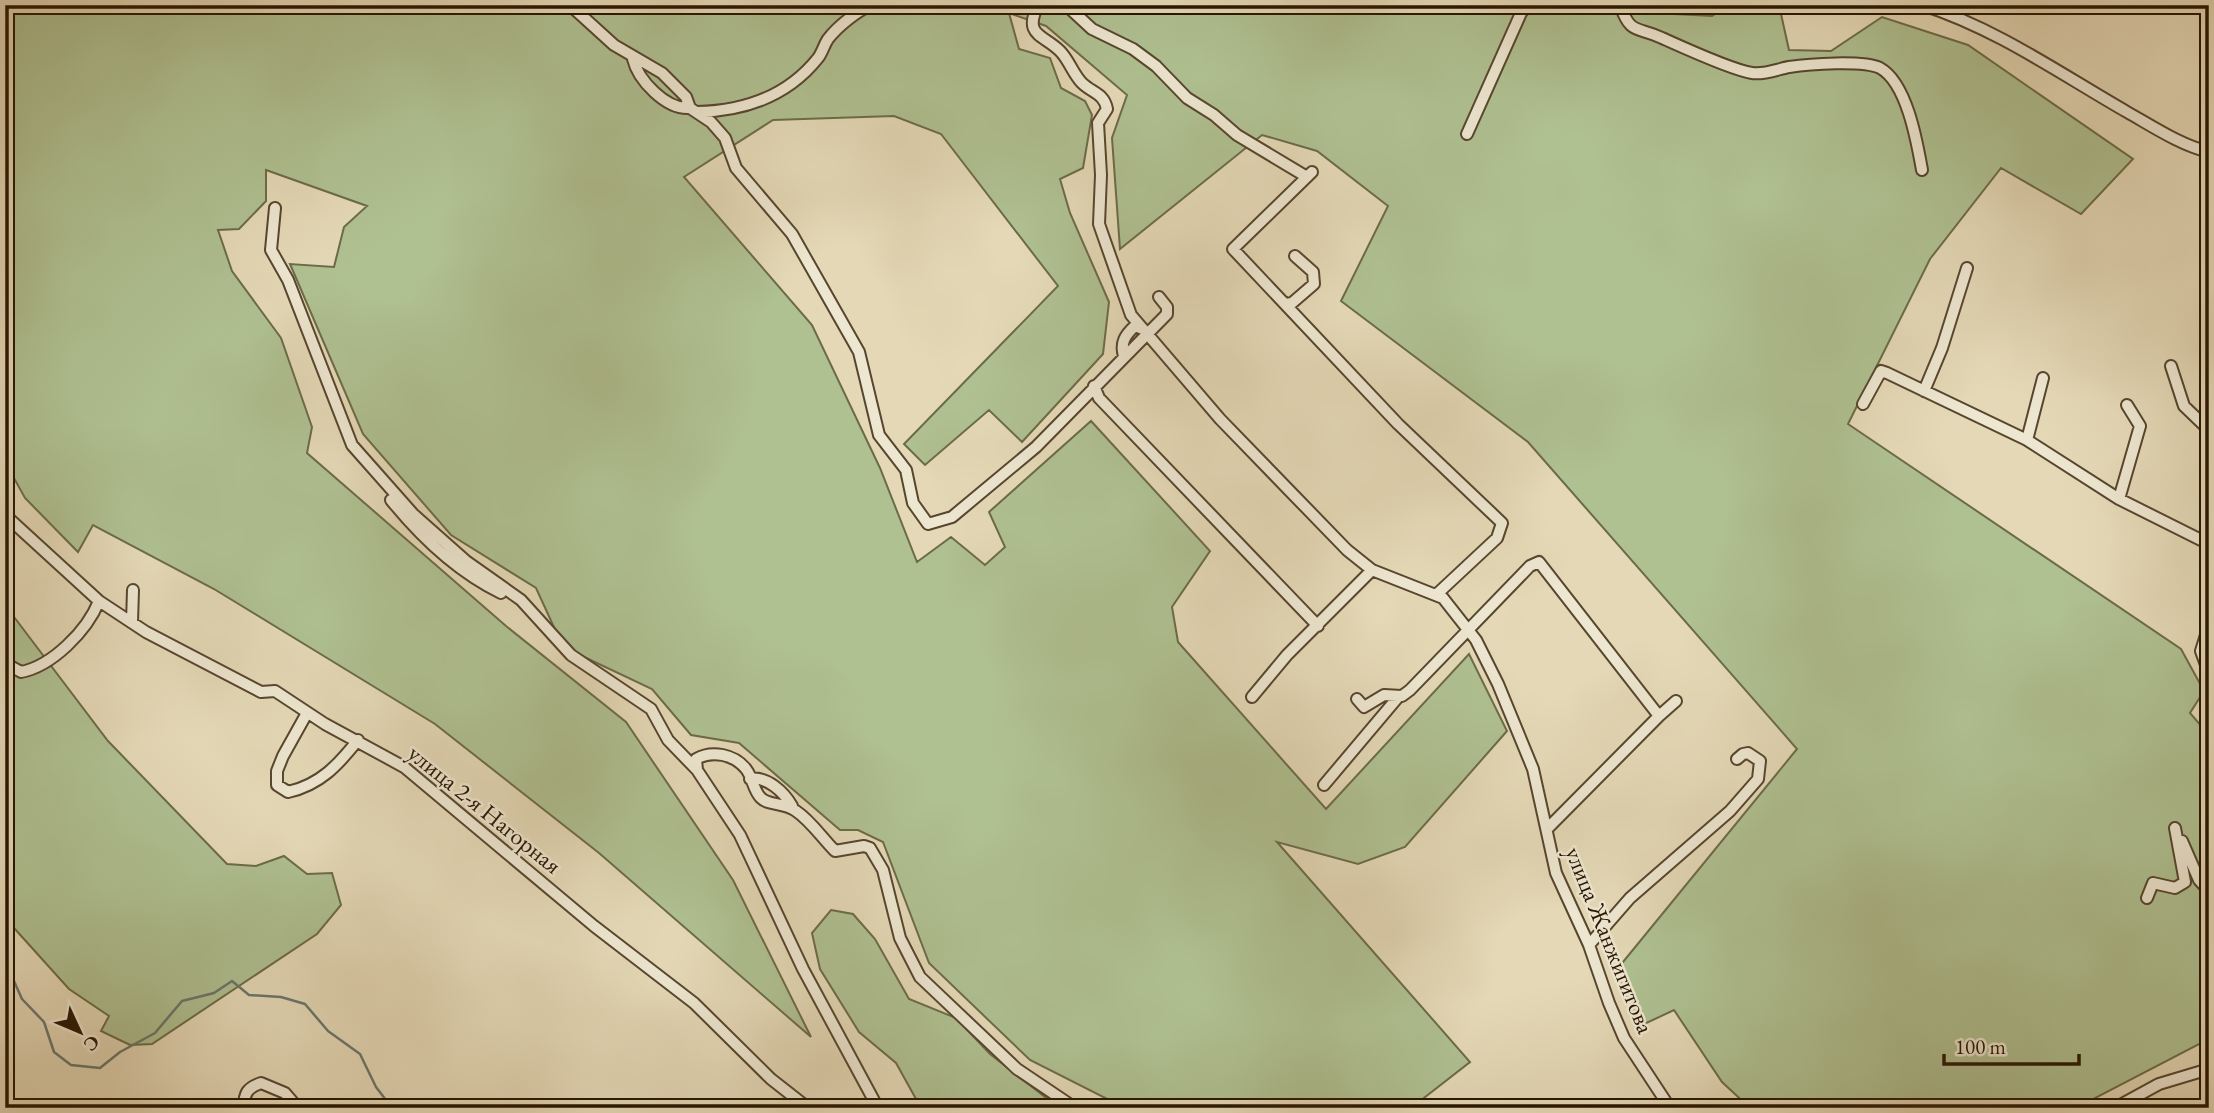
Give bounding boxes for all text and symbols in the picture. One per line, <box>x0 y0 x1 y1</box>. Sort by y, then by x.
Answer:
street label: улица 2-я Нагорная <box>402 737 568 881</box>
street label: улица Жанжигитова <box>1558 842 1662 1038</box>
north arrow <box>46 998 116 1068</box>
scale bar <box>1944 1022 2079 1066</box>
text: С <box>78 1030 106 1057</box>
text: 100 m <box>1955 1033 2006 1060</box>

